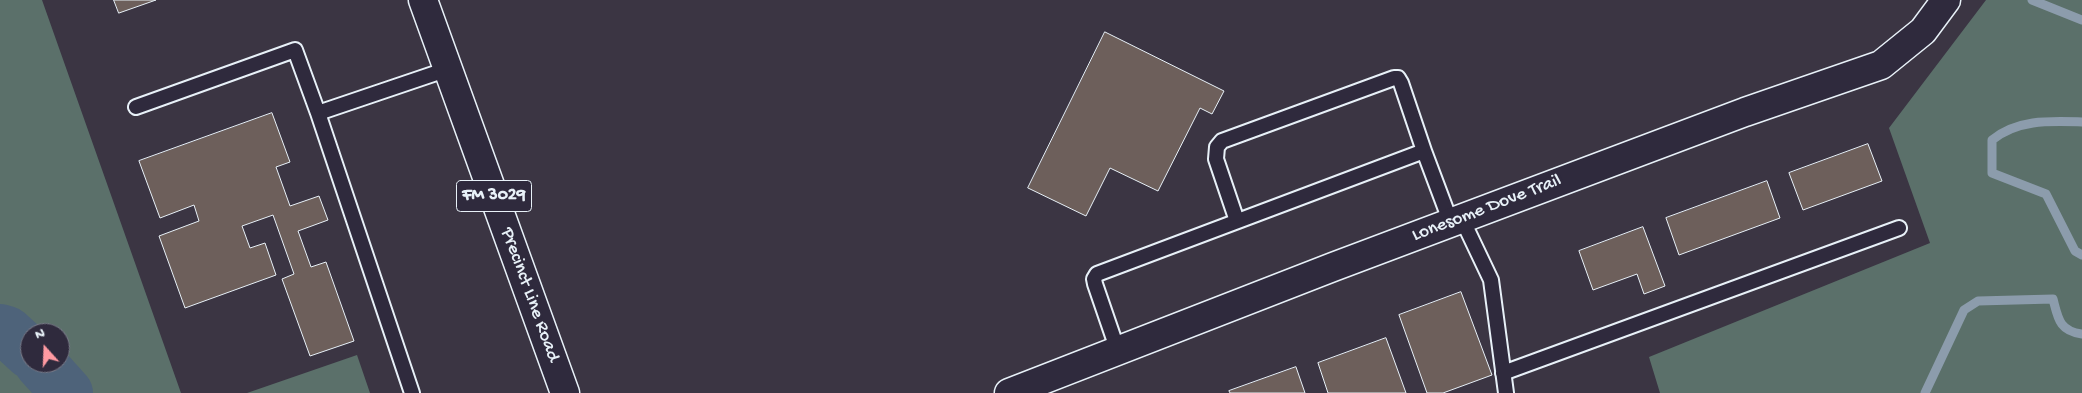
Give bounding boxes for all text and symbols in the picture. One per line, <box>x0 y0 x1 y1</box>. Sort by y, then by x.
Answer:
street label: Lonesome Dove Trail <box>1409 170 1565 248</box>
road number: FM 3029 <box>456 180 532 212</box>
street label: Precinct Line Road <box>494 225 564 365</box>
north arrow <box>20 323 70 373</box>
text: N <box>33 325 47 344</box>

